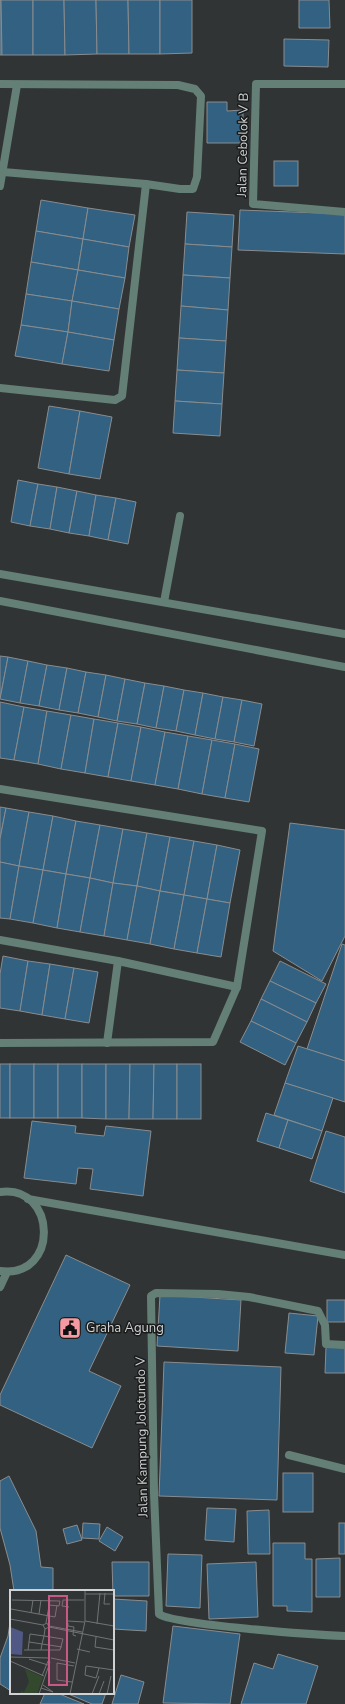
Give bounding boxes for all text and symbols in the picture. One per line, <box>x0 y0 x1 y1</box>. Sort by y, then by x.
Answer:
street label: Jalan Cebolok V B <box>233 93 253 198</box>
public building icon: Graha Agung <box>57 1315 83 1341</box>
place label: Graha Agung <box>86 1319 164 1337</box>
street label: Jalan Kampung Jolotundo V <box>132 1356 152 1518</box>
inset map <box>10 1590 114 1694</box>

